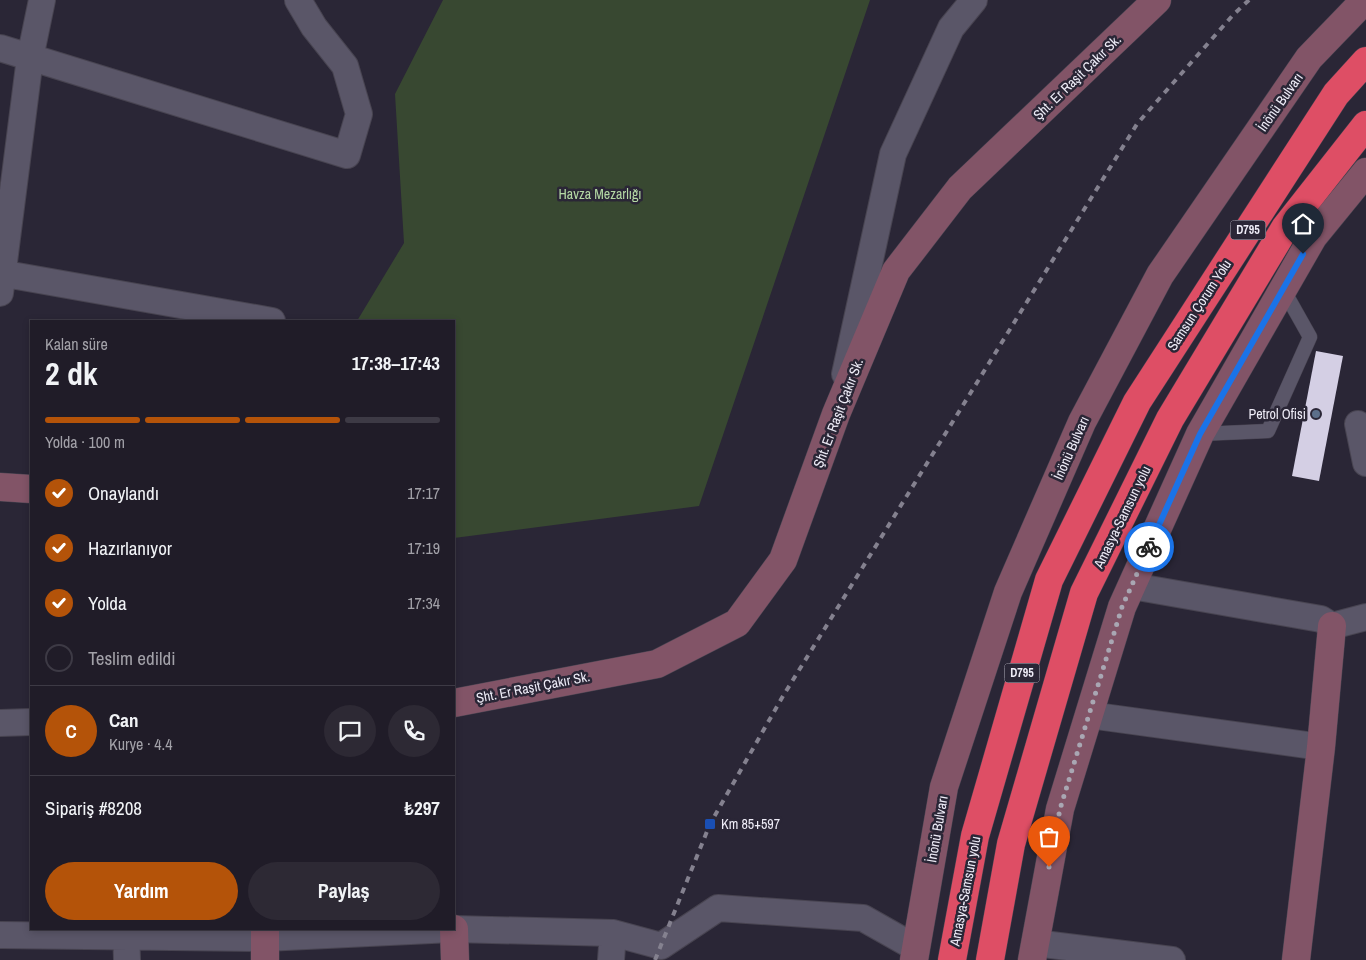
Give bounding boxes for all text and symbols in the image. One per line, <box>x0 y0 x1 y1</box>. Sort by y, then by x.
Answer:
street label: Şht. Er Raşit Çakır Sk. <box>1029 30 1125 124</box>
street label: İnönü Bulvarı <box>1253 69 1307 135</box>
park label: Havza Mezarlığı <box>559 185 641 203</box>
pin <box>1282 203 1324 254</box>
icon: home <box>1289 210 1317 238</box>
road number: D795 <box>1230 220 1266 240</box>
street label: Samsun Çorum Yolu <box>1163 256 1235 354</box>
text: Kalan süre <box>45 333 108 355</box>
text: 17:38–17:43 <box>352 350 440 376</box>
text: 2 dk <box>45 352 98 395</box>
street label: Şht. Er Raşit Çakır Sk. <box>809 356 867 470</box>
place label: Petrol Ofisi <box>1249 405 1306 423</box>
marker: Petrol Ofisi <box>1310 408 1322 420</box>
street label: İnönü Bulvarı <box>1049 413 1093 483</box>
text: Yolda · 100 m <box>45 431 125 453</box>
street label: Amasya-Samsun yolu <box>1089 463 1155 572</box>
icon: check <box>45 479 73 507</box>
text: Onaylandı <box>88 480 159 506</box>
text: 17:17 <box>407 482 440 504</box>
courier <box>1124 522 1174 572</box>
icon: bike <box>1135 533 1163 561</box>
icon: check <box>45 534 73 562</box>
text: Hazırlanıyor <box>88 535 172 561</box>
text: 17:19 <box>407 537 440 559</box>
icon: check <box>45 589 73 617</box>
text: Yolda <box>88 590 127 616</box>
text: 17:34 <box>407 592 440 614</box>
text: Teslim edildi <box>88 645 175 671</box>
road number: D795 <box>1004 664 1040 682</box>
street label: Şht. Er Raşit Çakır Sk. <box>475 667 591 707</box>
button: chat <box>324 705 376 757</box>
button: phone <box>388 705 440 757</box>
text: Can <box>109 707 138 733</box>
text: C <box>65 718 77 744</box>
text: Kurye · 4.4 <box>109 733 172 755</box>
street label: İnönü Bulvarı <box>922 794 952 864</box>
text: Sipariş #8208 <box>45 795 142 821</box>
text: ₺297 <box>404 795 440 821</box>
place label: Km 85+597 <box>721 815 780 833</box>
pin <box>1028 816 1070 867</box>
marker: Km 85+597 <box>703 817 717 831</box>
icon: bag <box>1035 823 1063 851</box>
street label: Amasya-Samsun yolu <box>945 834 984 949</box>
button: Yardım <box>45 862 238 920</box>
button: Paylaş <box>248 862 440 920</box>

